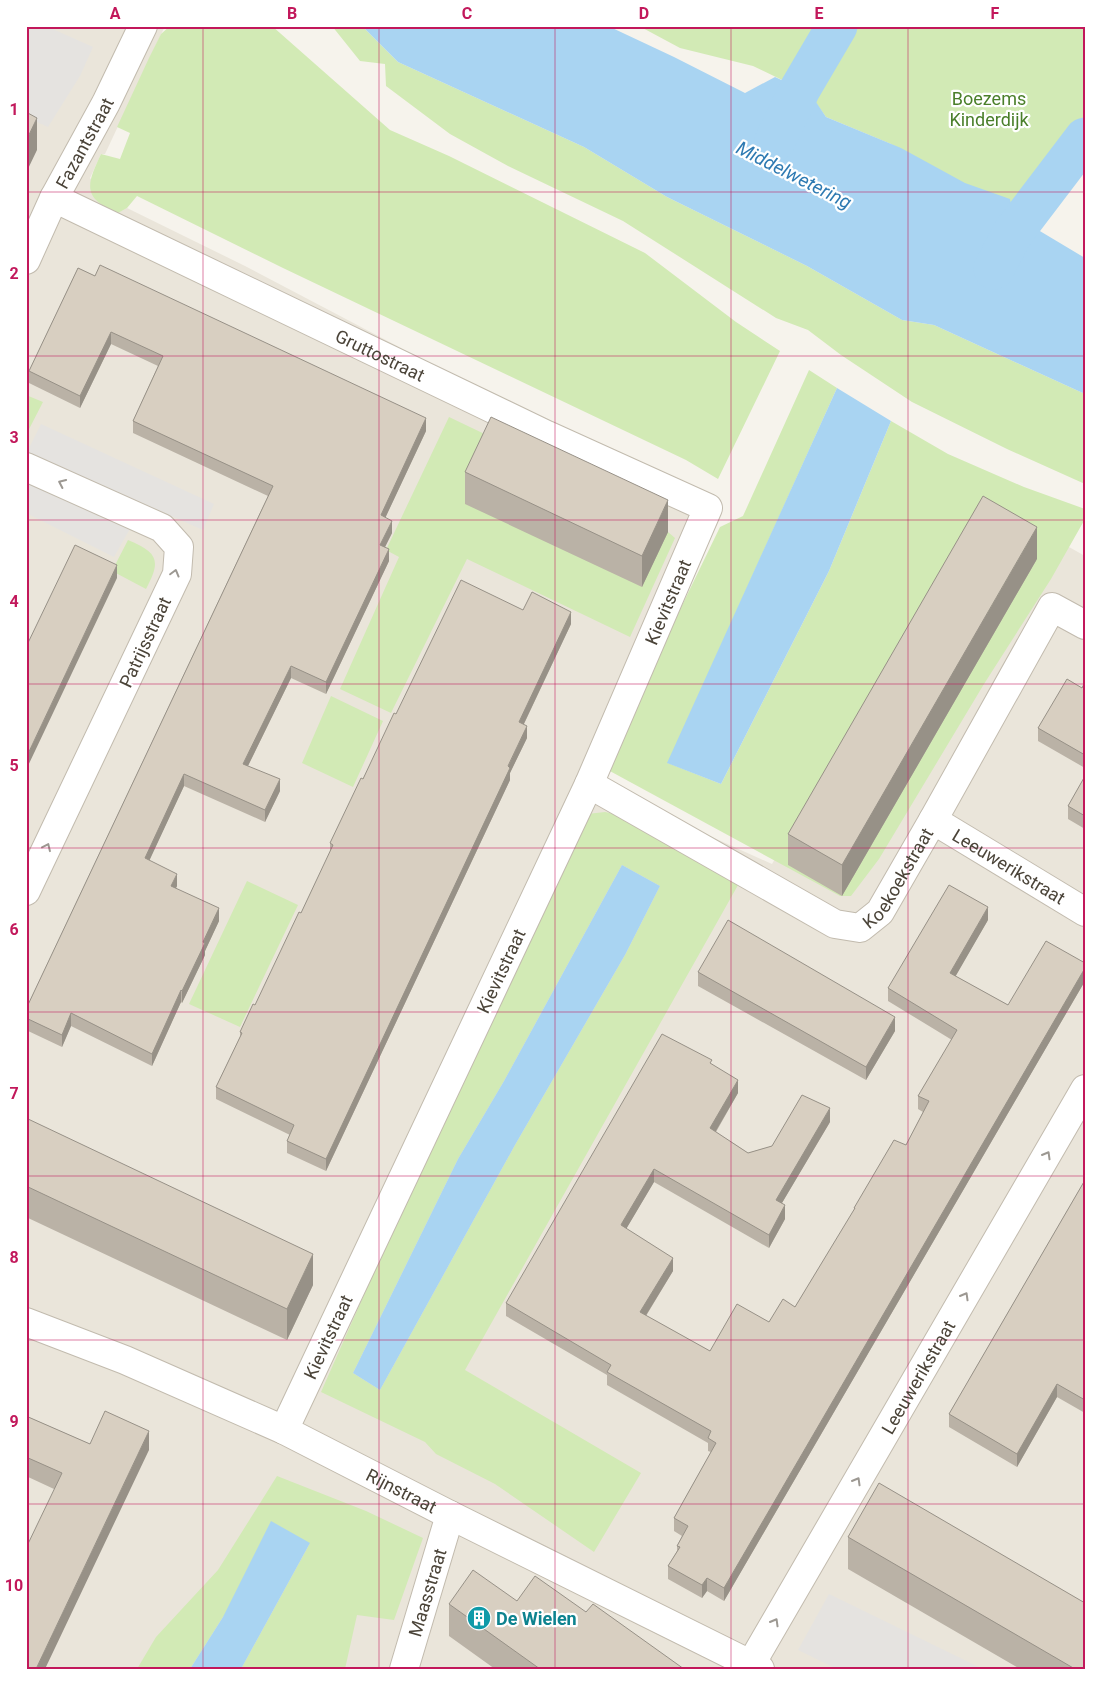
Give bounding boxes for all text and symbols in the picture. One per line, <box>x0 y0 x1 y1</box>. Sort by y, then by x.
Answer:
text: A <box>110 4 121 23</box>
text: B <box>287 4 297 23</box>
text: C <box>462 4 472 23</box>
text: D <box>639 4 649 23</box>
text: E <box>815 4 824 23</box>
text: F <box>991 4 1000 23</box>
park label: Boezems Kinderdijk <box>949 88 1029 130</box>
street label: Fazantstraat <box>51 94 118 192</box>
text: 1 <box>9 100 19 119</box>
water label: Middelwetering <box>733 136 855 214</box>
text: 2 <box>9 264 19 283</box>
street label: Gruttostraat <box>332 324 428 385</box>
text: 3 <box>9 428 19 447</box>
one-way arrow <box>58 478 67 489</box>
street label: Kievitstraat <box>641 556 695 648</box>
one-way arrow <box>169 569 180 578</box>
text: 4 <box>9 592 19 611</box>
street label: Patrijsstraat <box>115 593 175 691</box>
text: 5 <box>9 756 19 775</box>
street label: Koekoekstraat <box>858 824 937 932</box>
street label: Leeuwerikstraat <box>949 824 1069 908</box>
one-way arrow <box>41 843 51 852</box>
text: 6 <box>9 920 19 939</box>
street label: Kievitstraat <box>472 925 530 1016</box>
text: 7 <box>9 1084 19 1103</box>
one-way arrow <box>1040 1151 1050 1160</box>
text: 8 <box>9 1248 19 1267</box>
street label: Kievitstraat <box>299 1291 357 1382</box>
one-way arrow <box>958 1292 968 1301</box>
street label: Leeuwerikstraat <box>877 1316 959 1437</box>
text: 9 <box>9 1412 19 1431</box>
street label: Rijnstraat <box>363 1464 440 1517</box>
one-way arrow <box>850 1478 860 1487</box>
street label: Maasstraat <box>404 1546 450 1639</box>
text: 10 <box>5 1576 23 1595</box>
building icon: De Wielen <box>466 1605 492 1631</box>
place label: De Wielen <box>496 1608 577 1629</box>
one-way arrow <box>769 1618 779 1627</box>

